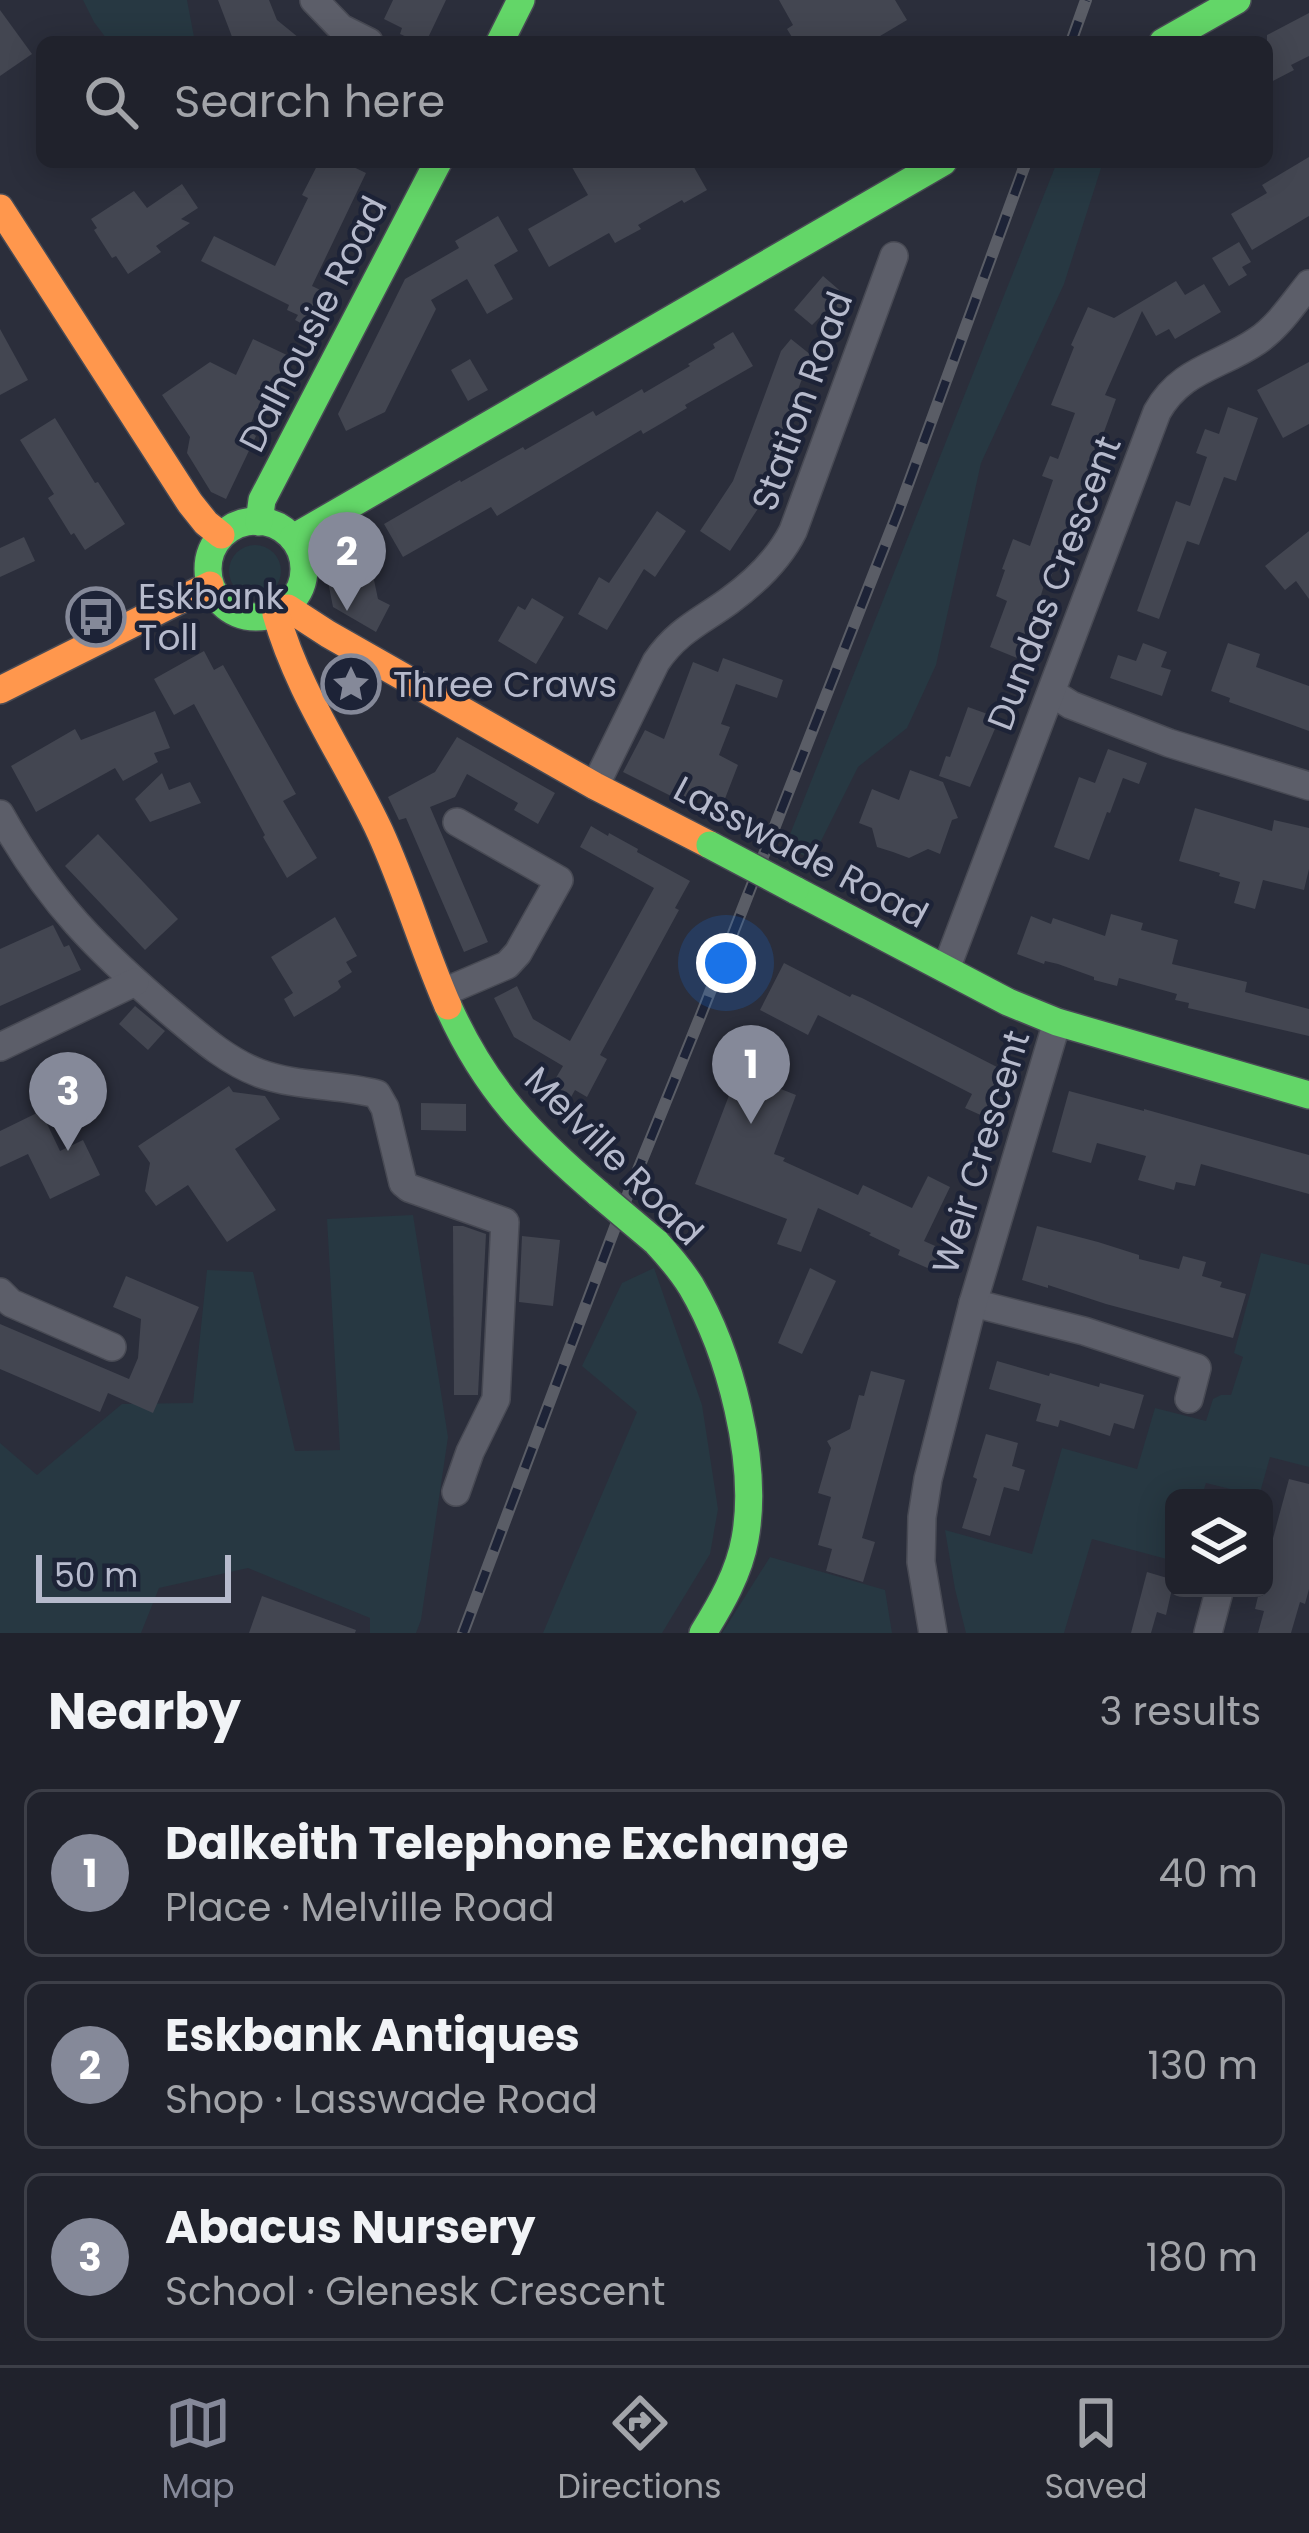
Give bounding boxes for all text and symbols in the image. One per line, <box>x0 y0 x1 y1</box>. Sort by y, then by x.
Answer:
search box <box>36 36 1273 168</box>
icon: search <box>78 69 144 135</box>
text: Search here <box>174 70 445 133</box>
street label: Dalhousie Road <box>227 187 399 461</box>
street label: Station Road <box>739 284 865 518</box>
street label: Dundas Crescent <box>974 429 1134 737</box>
pin: 2 <box>308 512 386 611</box>
place label: Eskbank Toll <box>138 571 285 663</box>
bus stop icon: Eskbank Toll <box>65 586 127 648</box>
place icon: Three Craws <box>320 653 382 715</box>
place label: Three Craws <box>393 659 617 710</box>
street label: Lasswade Road <box>665 763 937 941</box>
your location <box>696 933 756 993</box>
street label: Weir Crescent <box>920 1024 1042 1280</box>
pin: 1 <box>712 1025 790 1124</box>
pin: 3 <box>29 1052 107 1151</box>
street label: Melville Road <box>513 1055 715 1257</box>
map controls <box>1165 1489 1273 1597</box>
button: layers <box>1165 1489 1273 1597</box>
scale bar <box>36 1549 231 1602</box>
text: 50 m <box>54 1552 138 1599</box>
text: Nearby <box>48 1675 241 1747</box>
text: 3 results <box>1099 1684 1261 1739</box>
text: Dalkeith Telephone Exchange <box>165 1812 848 1875</box>
text: 1 <box>83 1846 97 1901</box>
text: 40 m <box>1158 1846 1258 1901</box>
text: Place · Melville Road <box>165 1880 555 1935</box>
text: Eskbank Antiques <box>165 2004 580 2067</box>
text: 2 <box>79 2038 101 2093</box>
text: 130 m <box>1147 2038 1258 2093</box>
text: Shop · Lasswade Road <box>165 2072 598 2127</box>
text: Abacus Nursery <box>165 2196 535 2259</box>
text: 3 <box>78 2230 102 2285</box>
text: 180 m <box>1146 2230 1258 2285</box>
text: School · Glenesk Crescent <box>165 2264 665 2319</box>
tab: Map <box>162 2390 235 2512</box>
tab: Directions <box>558 2390 721 2512</box>
tab: Saved <box>1045 2390 1147 2512</box>

